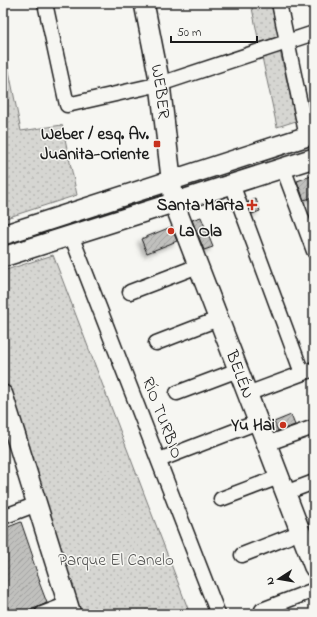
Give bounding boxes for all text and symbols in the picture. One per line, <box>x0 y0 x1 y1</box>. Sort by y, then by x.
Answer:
scale bar <box>171 18 257 44</box>
text: 50 m <box>177 24 201 42</box>
street label: WEBER <box>144 62 177 121</box>
place label: Weber / esq. Av. Juanita-Oriente <box>40 122 150 167</box>
marker: Weber / esq. Av. Juanita-Oriente <box>152 139 162 149</box>
place label: Santa Marta <box>157 193 244 218</box>
marker: Santa Marta <box>247 200 257 210</box>
place label: La Ola <box>179 219 222 244</box>
marker: La Ola <box>166 226 176 236</box>
street label: BELÉN <box>219 346 261 402</box>
street label: RÍO TURBIO <box>135 374 189 462</box>
place label: Yu Hai <box>230 413 275 438</box>
marker: Yu Hai <box>278 420 288 430</box>
park label: Parque El Canelo <box>58 548 174 573</box>
north arrow <box>259 559 299 599</box>
text: N <box>262 576 279 586</box>

